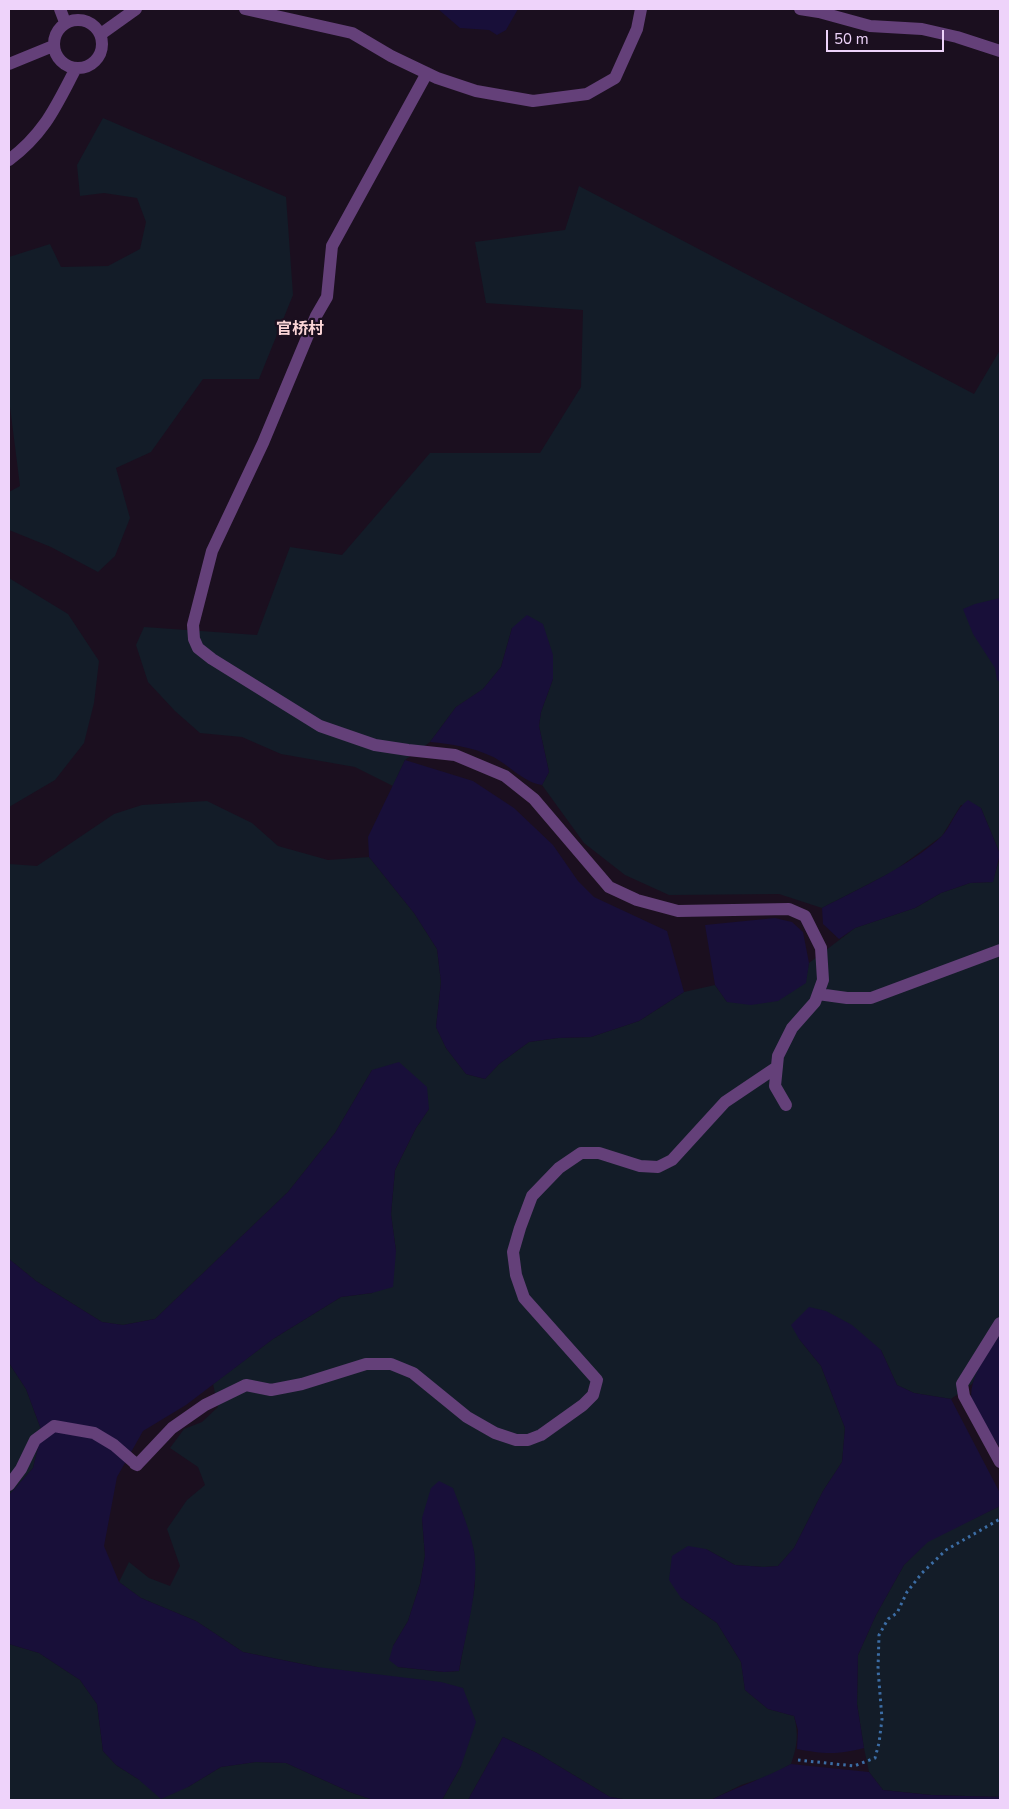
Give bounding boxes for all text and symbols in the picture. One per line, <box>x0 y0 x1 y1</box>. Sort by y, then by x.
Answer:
scale bar <box>829 20 946 52</box>
text: 50 m <box>834 29 869 49</box>
district label: 官桥村 <box>276 320 324 340</box>

